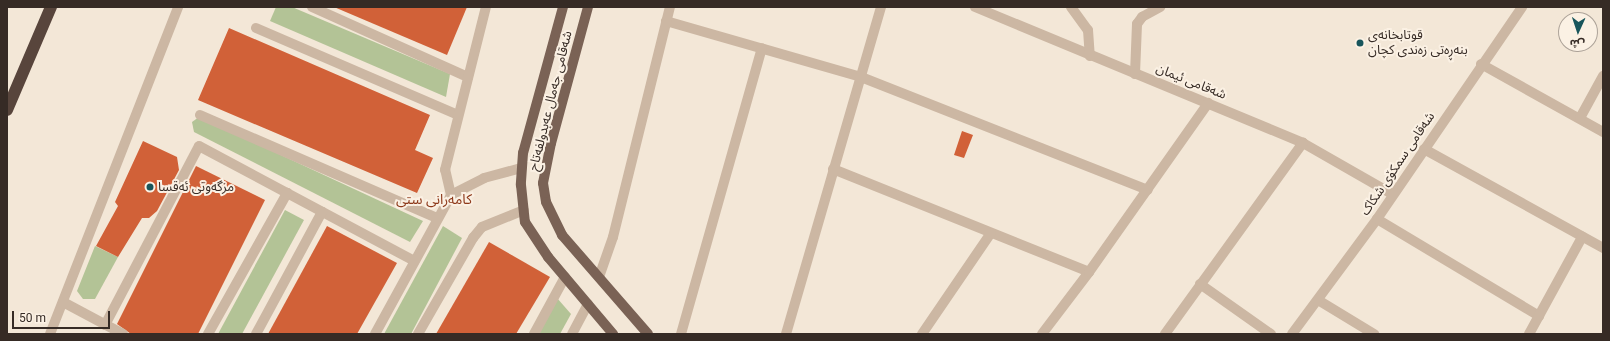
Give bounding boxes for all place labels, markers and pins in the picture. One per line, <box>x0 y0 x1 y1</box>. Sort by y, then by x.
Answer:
place label: قوتابخانەی بنەڕەتی زەندی کچان <box>1368 28 1468 59</box>
marker: قوتابخانەی بنەڕەتی زەندی کچان <box>1355 38 1365 48</box>
place label: مزگەوتی ئەقسا <box>158 179 234 195</box>
marker: مزگەوتی ئەقسا <box>145 182 155 192</box>

